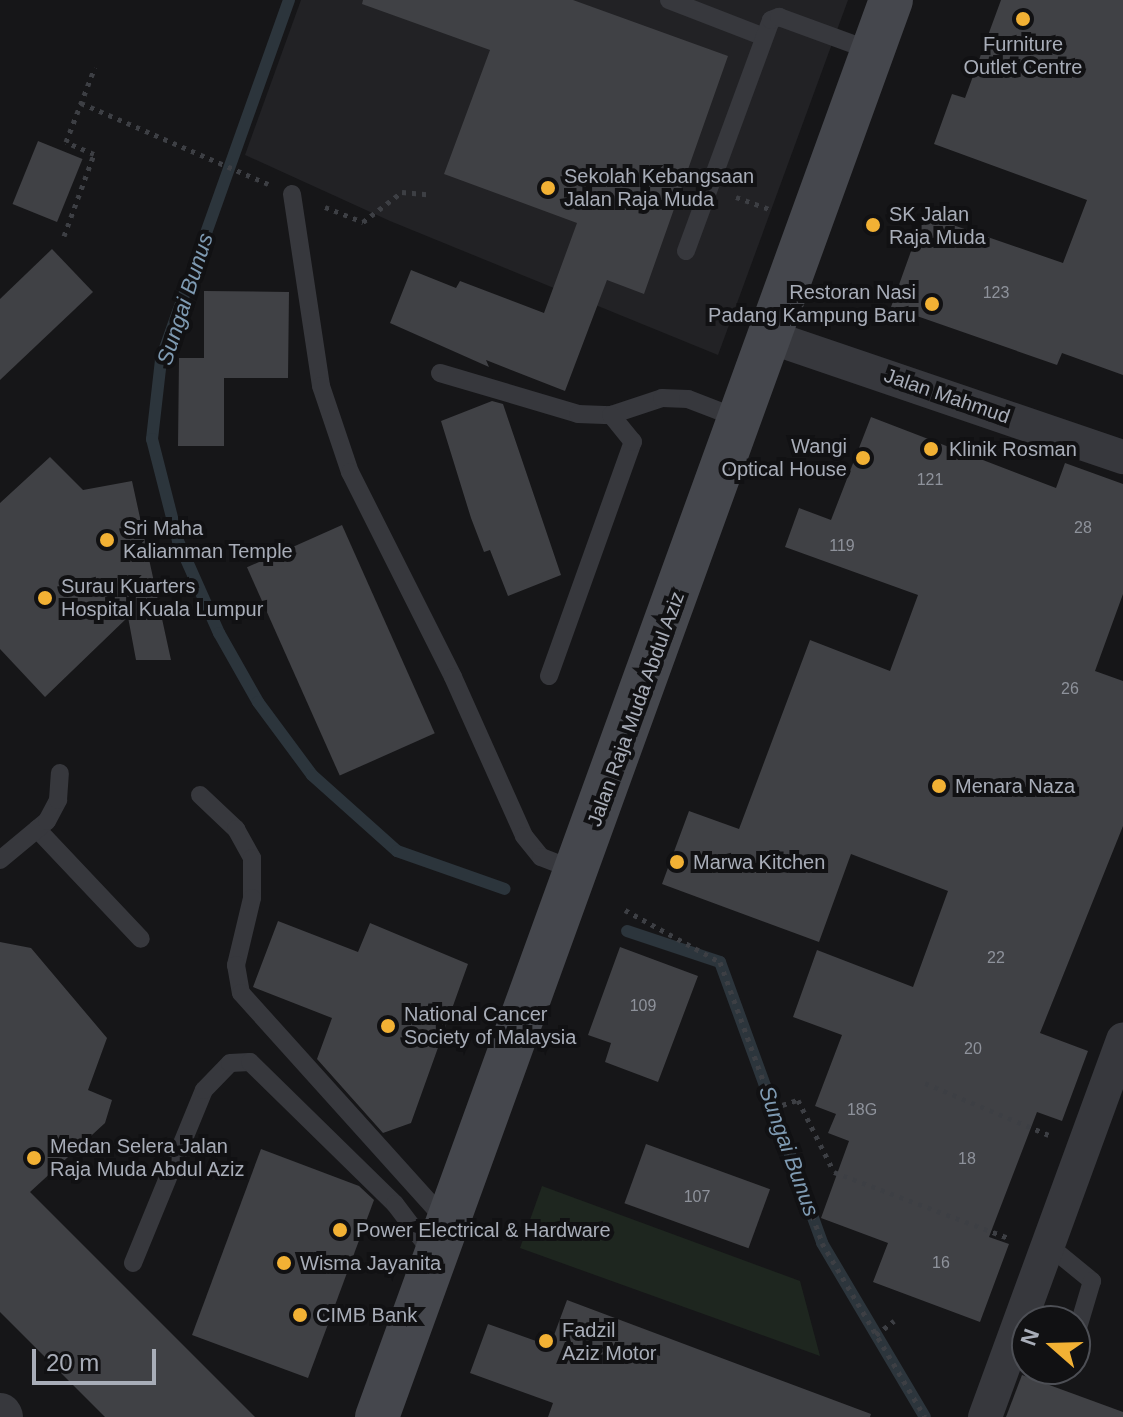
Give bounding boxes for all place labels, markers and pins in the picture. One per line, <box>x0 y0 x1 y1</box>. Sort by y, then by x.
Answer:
marker: Furniture Outlet Centre <box>1014 10 1032 28</box>
place label: Furniture Outlet Centre <box>964 32 1082 79</box>
place label: Sekolah Kebangsaan Jalan Raja Muda <box>564 164 754 211</box>
marker: Sekolah Kebangsaan Jalan Raja Muda <box>539 179 557 197</box>
place label: SK Jalan Raja Muda <box>889 202 986 249</box>
marker: SK Jalan Raja Muda <box>864 216 882 234</box>
place label: Restoran Nasi Padang Kampung Baru <box>708 280 916 327</box>
marker: Restoran Nasi Padang Kampung Baru <box>923 295 941 313</box>
place label: Wangi Optical House <box>721 434 847 481</box>
place label: Klinik Rosman <box>949 437 1077 461</box>
marker: Klinik Rosman <box>920 438 942 460</box>
marker: Wangi Optical House <box>854 449 872 467</box>
place label: Sri Maha Kaliamman Temple <box>123 516 293 563</box>
marker: Sri Maha Kaliamman Temple <box>98 531 116 549</box>
place label: Surau Kuarters Hospital Kuala Lumpur <box>61 574 263 621</box>
marker: Surau Kuarters Hospital Kuala Lumpur <box>36 589 54 607</box>
place label: Menara Naza <box>955 774 1075 798</box>
marker: Menara Naza <box>930 777 948 795</box>
place label: Marwa Kitchen <box>693 850 825 874</box>
marker: Marwa Kitchen <box>668 853 686 871</box>
place label: National Cancer Society of Malaysia <box>404 1002 576 1049</box>
marker: National Cancer Society of Malaysia <box>379 1017 397 1035</box>
place label: Medan Selera Jalan Raja Muda Abdul Aziz <box>50 1134 247 1181</box>
marker: Medan Selera Jalan Raja Muda Abdul Aziz <box>25 1149 43 1167</box>
place label: Power Electrical & Hardware <box>356 1218 611 1242</box>
marker: Power Electrical & Hardware <box>331 1221 349 1239</box>
place label: Wisma Jayanita <box>300 1251 441 1275</box>
marker: Wisma Jayanita <box>275 1254 293 1272</box>
place label: CIMB Bank <box>316 1303 417 1327</box>
marker: CIMB Bank <box>291 1306 309 1324</box>
place label: Fadzil Aziz Motor <box>562 1318 656 1365</box>
marker: Fadzil Aziz Motor <box>537 1332 555 1350</box>

